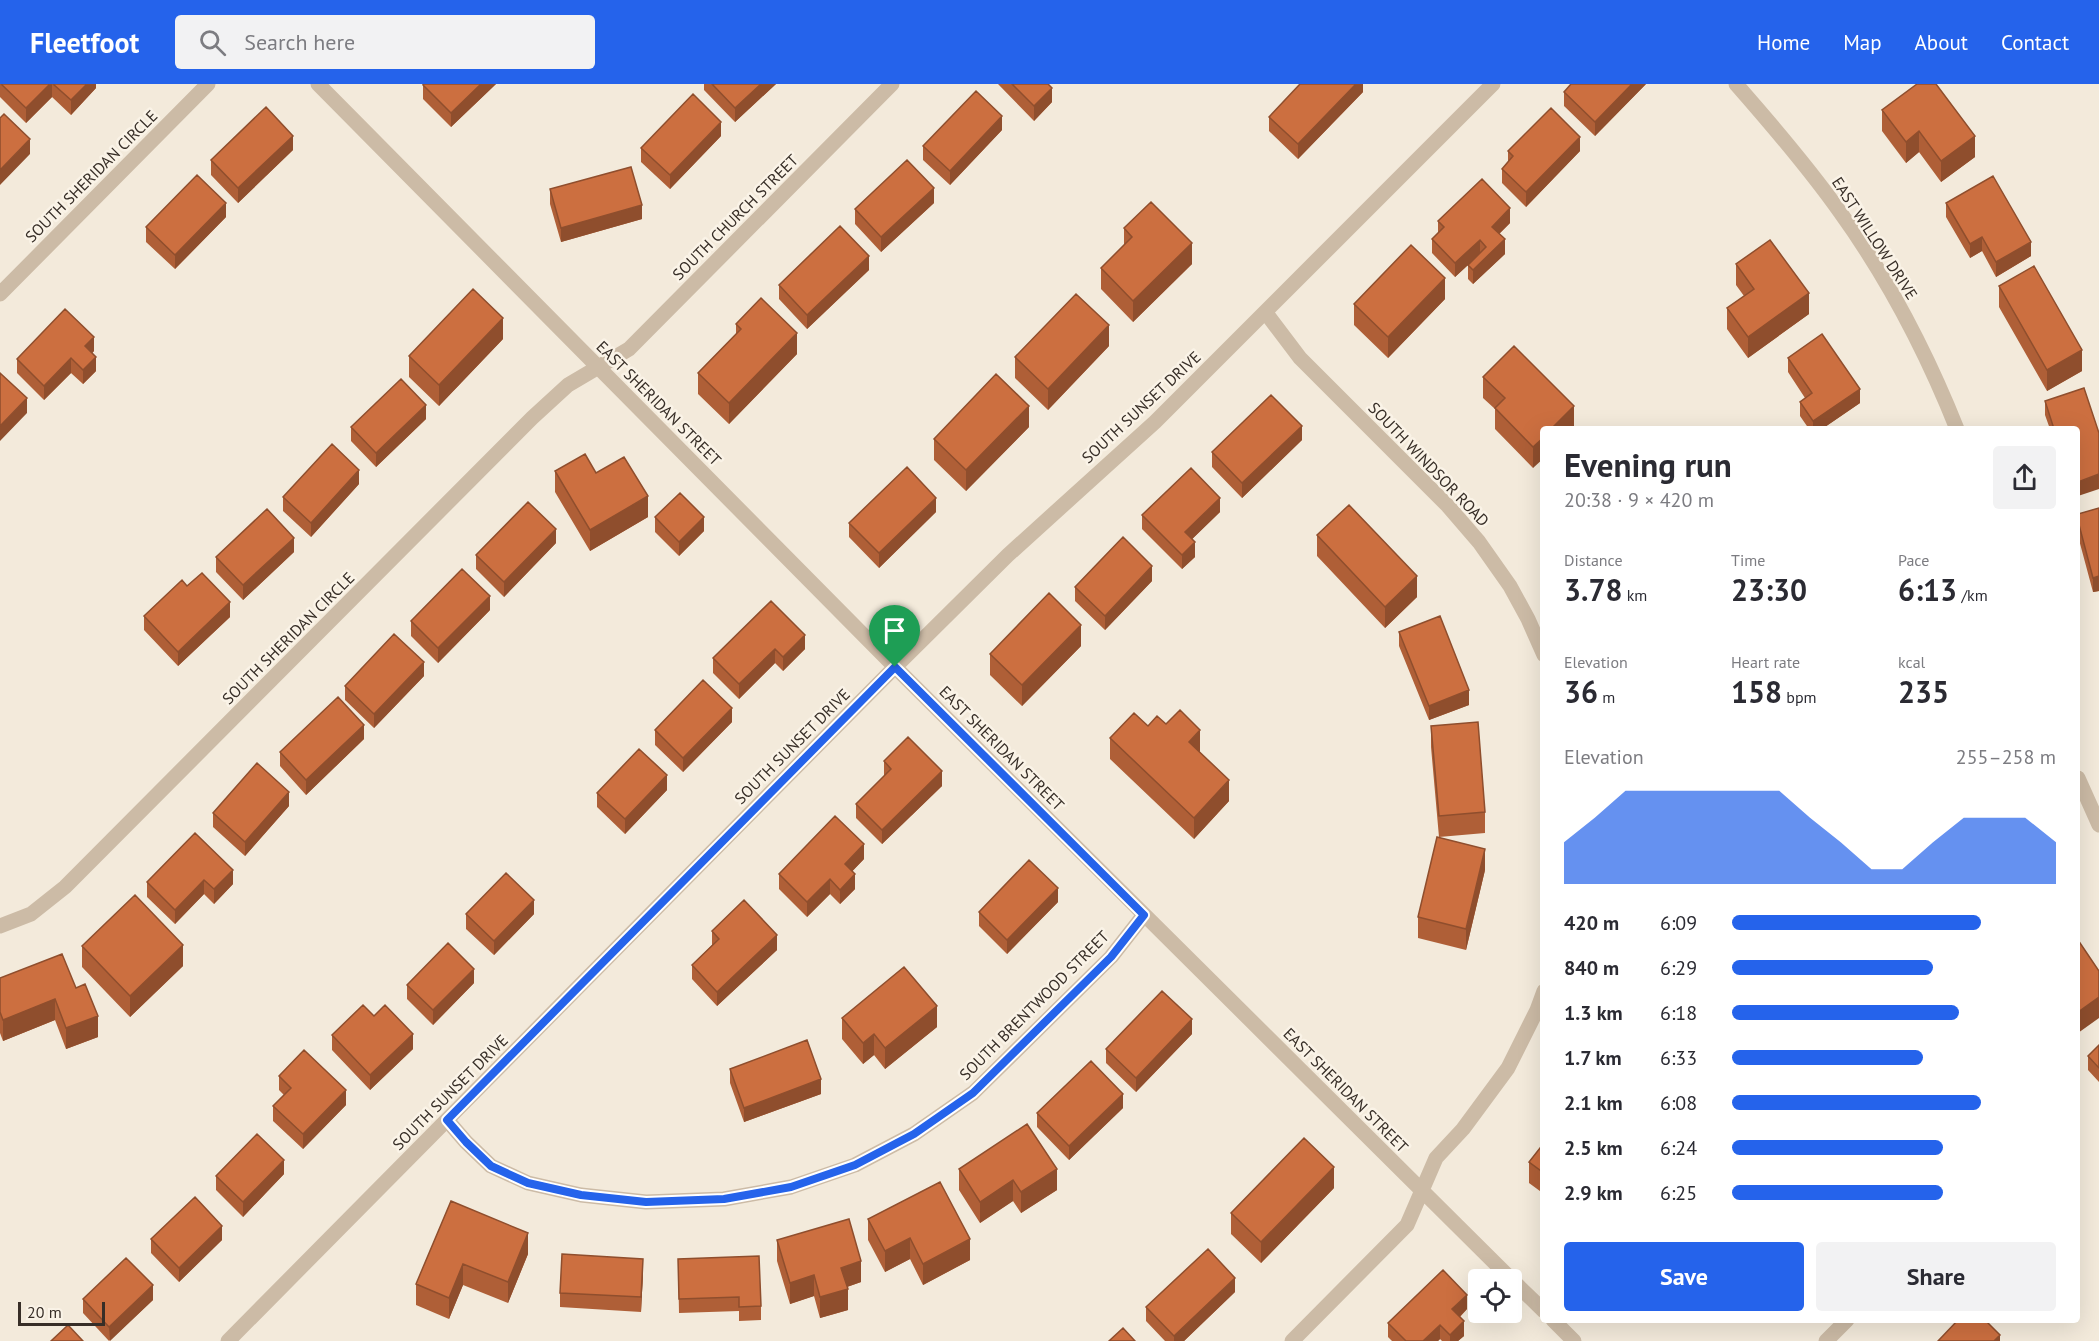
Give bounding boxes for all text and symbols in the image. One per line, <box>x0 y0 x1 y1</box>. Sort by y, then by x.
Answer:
search box <box>175 15 595 69</box>
text: Fleetfoot <box>30 24 139 61</box>
icon: search <box>196 26 229 59</box>
text: Search here <box>244 28 355 56</box>
text: Home <box>1757 29 1810 56</box>
text: Map <box>1843 29 1882 56</box>
text: About <box>1915 29 1968 56</box>
text: Contact <box>2001 29 2069 56</box>
street label: SOUTH SHERIDAN CIRCLE <box>21 106 161 246</box>
street label: SOUTH CHURCH STREET <box>668 150 802 284</box>
street label: EAST WILLOW DRIVE <box>1828 173 1922 303</box>
street label: EAST SHERIDAN STREET <box>592 336 726 470</box>
street label: SOUTH SUNSET DRIVE <box>1077 347 1205 467</box>
street label: SOUTH WINDSOR ROAD <box>1364 398 1494 530</box>
text: Evening run <box>1564 443 1732 486</box>
button: share <box>1993 446 2056 509</box>
text: 20:38 · 9 × 420 m <box>1564 487 1714 513</box>
text: Distance <box>1564 550 1623 570</box>
text: Time <box>1731 550 1765 570</box>
text: Pace <box>1898 550 1929 570</box>
street label: SOUTH SHERIDAN CIRCLE <box>218 568 358 708</box>
text: 3.78 <box>1564 570 1622 609</box>
text: 23:30 <box>1731 570 1807 609</box>
text: 6:13 <box>1898 570 1957 609</box>
text: km <box>1622 585 1647 605</box>
text: /km <box>1957 585 1988 605</box>
pin <box>869 605 920 667</box>
icon: arrive <box>878 614 911 647</box>
text: Elevation <box>1564 652 1628 672</box>
text: Heart rate <box>1731 652 1800 672</box>
text: kcal <box>1898 652 1925 672</box>
text: 36 <box>1564 672 1598 711</box>
text: 158 <box>1731 672 1782 711</box>
text: 235 <box>1898 672 1949 711</box>
street label: EAST SHERIDAN STREET <box>935 681 1069 815</box>
street label: SOUTH SUNSET DRIVE <box>730 684 854 808</box>
text: m <box>1598 687 1615 707</box>
text: bpm <box>1782 687 1817 707</box>
text: Elevation <box>1564 744 1644 770</box>
text: 255–258 m <box>1956 744 2056 770</box>
text: 420 m <box>1564 910 1619 936</box>
text: 6:09 <box>1660 910 1697 936</box>
street label: SOUTH BRENTWOOD STREET <box>955 926 1113 1084</box>
text: 840 m <box>1564 955 1619 981</box>
text: 6:29 <box>1660 955 1697 981</box>
text: 1.3 km <box>1564 1000 1623 1026</box>
text: 6:18 <box>1660 1000 1697 1026</box>
street label: EAST SHERIDAN STREET <box>1279 1023 1413 1157</box>
street label: SOUTH SUNSET DRIVE <box>388 1030 512 1154</box>
text: 1.7 km <box>1564 1045 1622 1071</box>
text: 6:33 <box>1660 1045 1697 1071</box>
text: 2.1 km <box>1564 1090 1623 1116</box>
text: 6:08 <box>1660 1090 1697 1116</box>
text: 2.5 km <box>1564 1135 1623 1161</box>
text: 6:24 <box>1660 1135 1697 1161</box>
text: 2.9 km <box>1564 1180 1623 1206</box>
text: 6:25 <box>1660 1180 1697 1206</box>
button: Save <box>1564 1242 1804 1311</box>
button: Share <box>1816 1242 2056 1311</box>
map controls <box>1468 1269 1522 1323</box>
button: locate <box>1468 1269 1522 1323</box>
scale bar <box>18 1299 105 1326</box>
text: 20 m <box>27 1302 62 1322</box>

